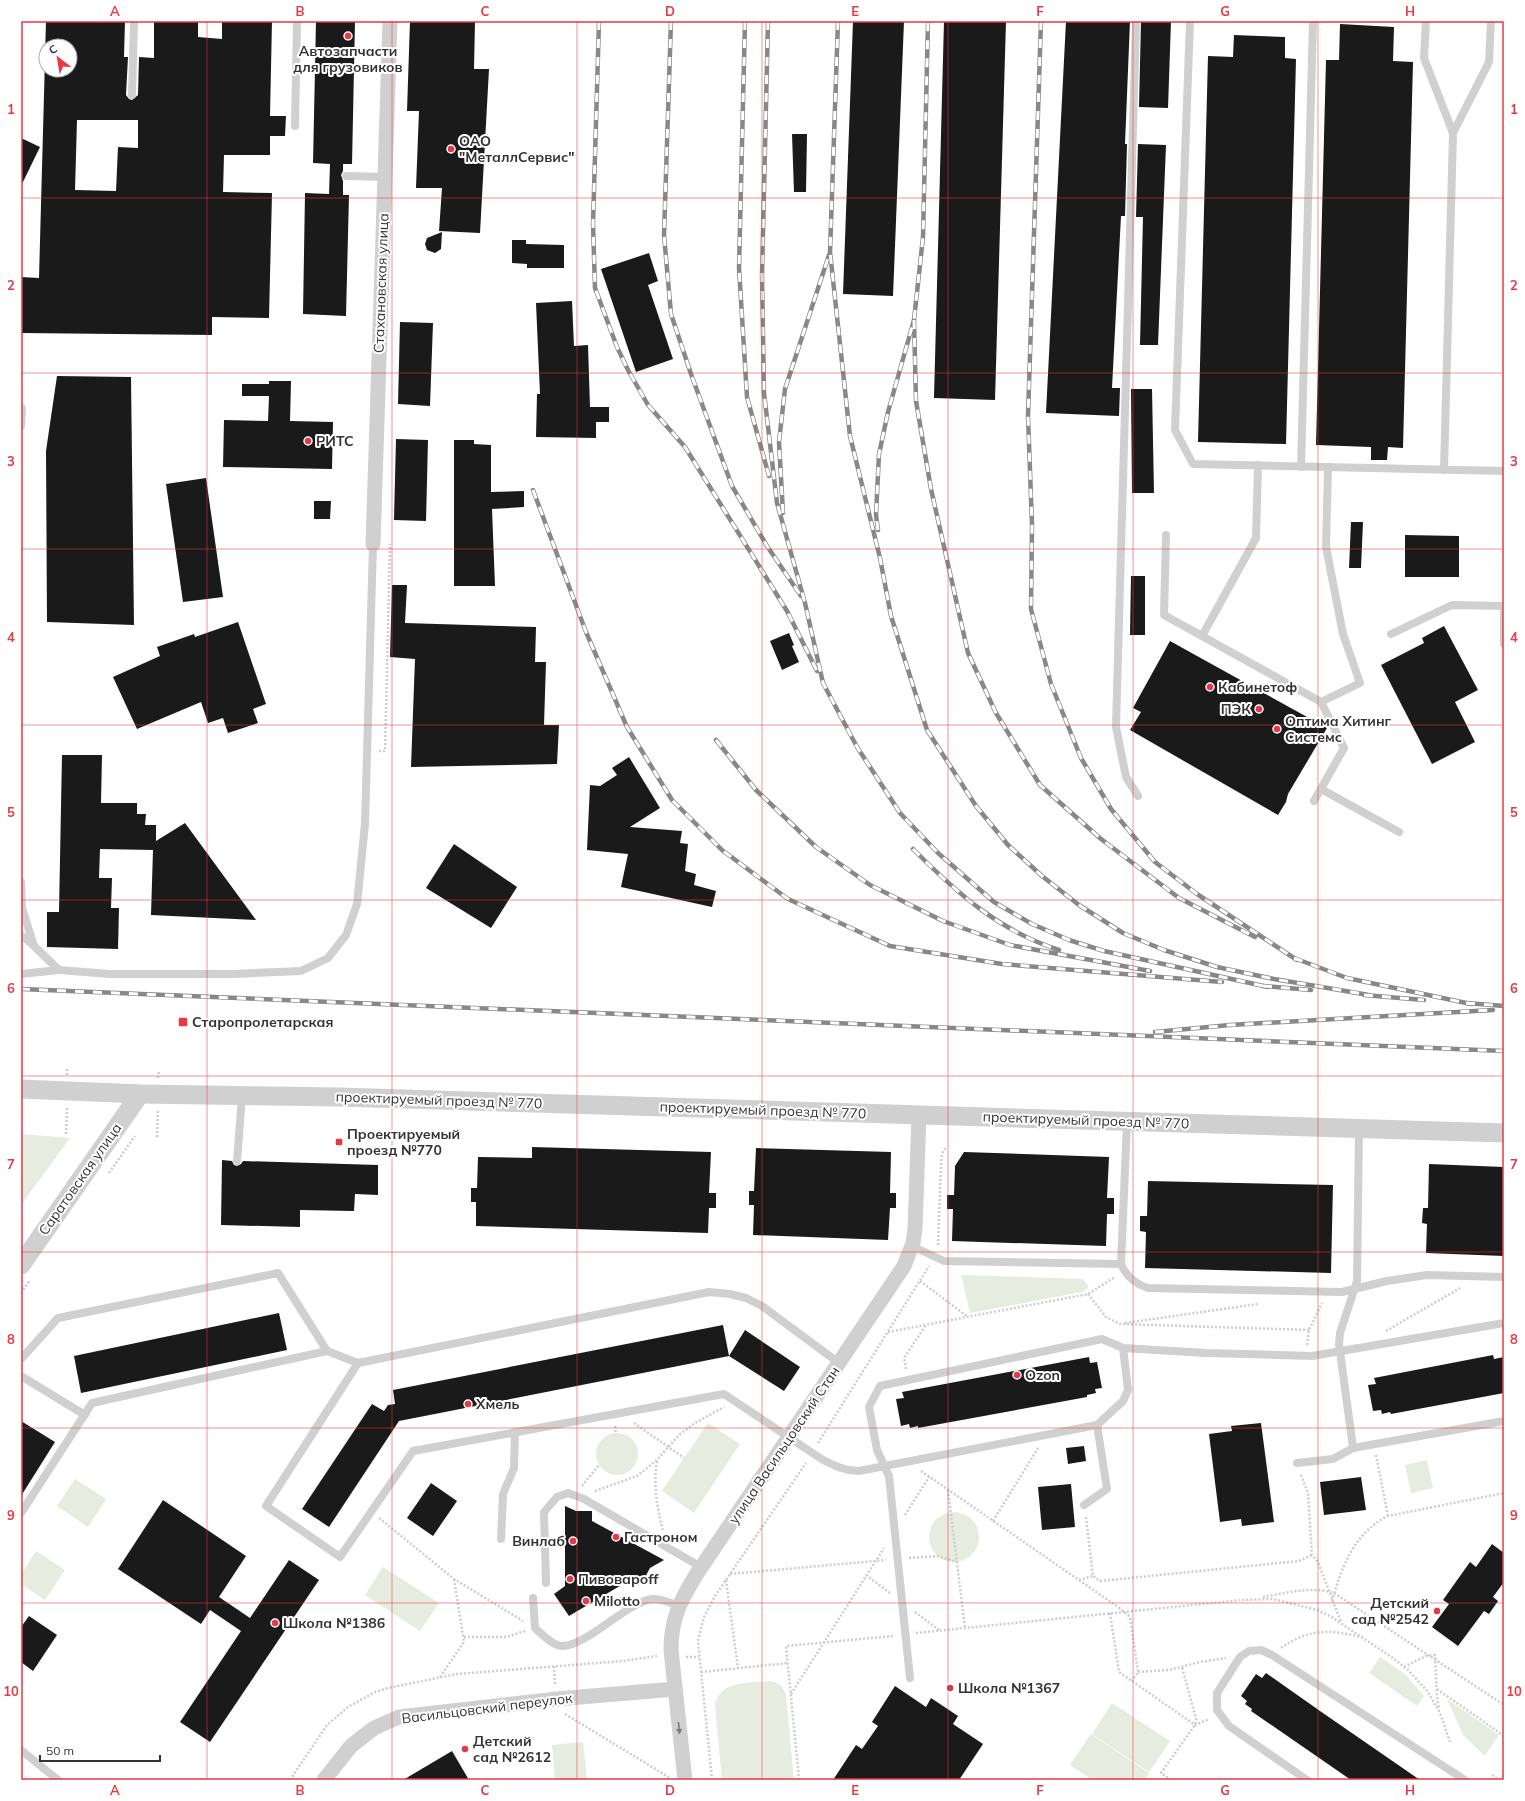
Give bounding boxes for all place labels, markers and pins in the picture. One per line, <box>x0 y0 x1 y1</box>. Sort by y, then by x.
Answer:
marker: Автозапчасти для грузовиков <box>343 31 353 41</box>
place label: Автозапчасти для грузовиков <box>293 42 403 76</box>
place label: ОАО "МеталлСервис" <box>459 132 574 166</box>
marker: ОАО "МеталлСервис" <box>446 144 456 154</box>
place label: РИТС <box>316 432 354 450</box>
marker: РИТС <box>303 436 313 446</box>
place label: Кабинетоф <box>1218 678 1297 696</box>
marker: Кабинетоф <box>1205 682 1215 692</box>
place label: ПЭК <box>1221 700 1251 718</box>
marker: ПЭК <box>1254 704 1264 714</box>
place label: Оптима Хитинг Системс <box>1285 712 1392 746</box>
marker: Оптима Хитинг Системс <box>1272 724 1282 734</box>
place label: Старопролетарская <box>192 1013 333 1031</box>
marker: Старопролетарская <box>177 1016 189 1028</box>
place label: Проектируемый проезд №770 <box>347 1125 460 1159</box>
marker: Проектируемый проезд №770 <box>334 1137 344 1147</box>
place label: Ozon <box>1025 1366 1060 1384</box>
marker: Ozon <box>1012 1370 1022 1380</box>
place label: Хмель <box>475 1395 520 1413</box>
marker: Хмель <box>463 1399 473 1409</box>
place label: Гастроном <box>624 1528 698 1546</box>
place label: Винлаб <box>512 1532 565 1550</box>
marker: Гастроном <box>611 1532 621 1542</box>
marker: Винлаб <box>568 1536 578 1546</box>
place label: Пивовароff <box>578 1570 659 1588</box>
marker: Пивовароff <box>565 1574 575 1584</box>
place label: Milotto <box>594 1592 640 1610</box>
place label: Детский сад №2542 <box>1351 1594 1429 1628</box>
marker: Milotto <box>581 1596 591 1606</box>
marker: Детский сад №2542 <box>1432 1606 1442 1616</box>
place label: Школа №1386 <box>283 1614 385 1632</box>
marker: Школа №1386 <box>270 1618 280 1628</box>
place label: Школа №1367 <box>958 1679 1060 1697</box>
marker: Школа №1367 <box>945 1683 955 1693</box>
place label: Детский сад №2612 <box>473 1732 551 1766</box>
marker: Детский сад №2612 <box>460 1744 470 1754</box>

